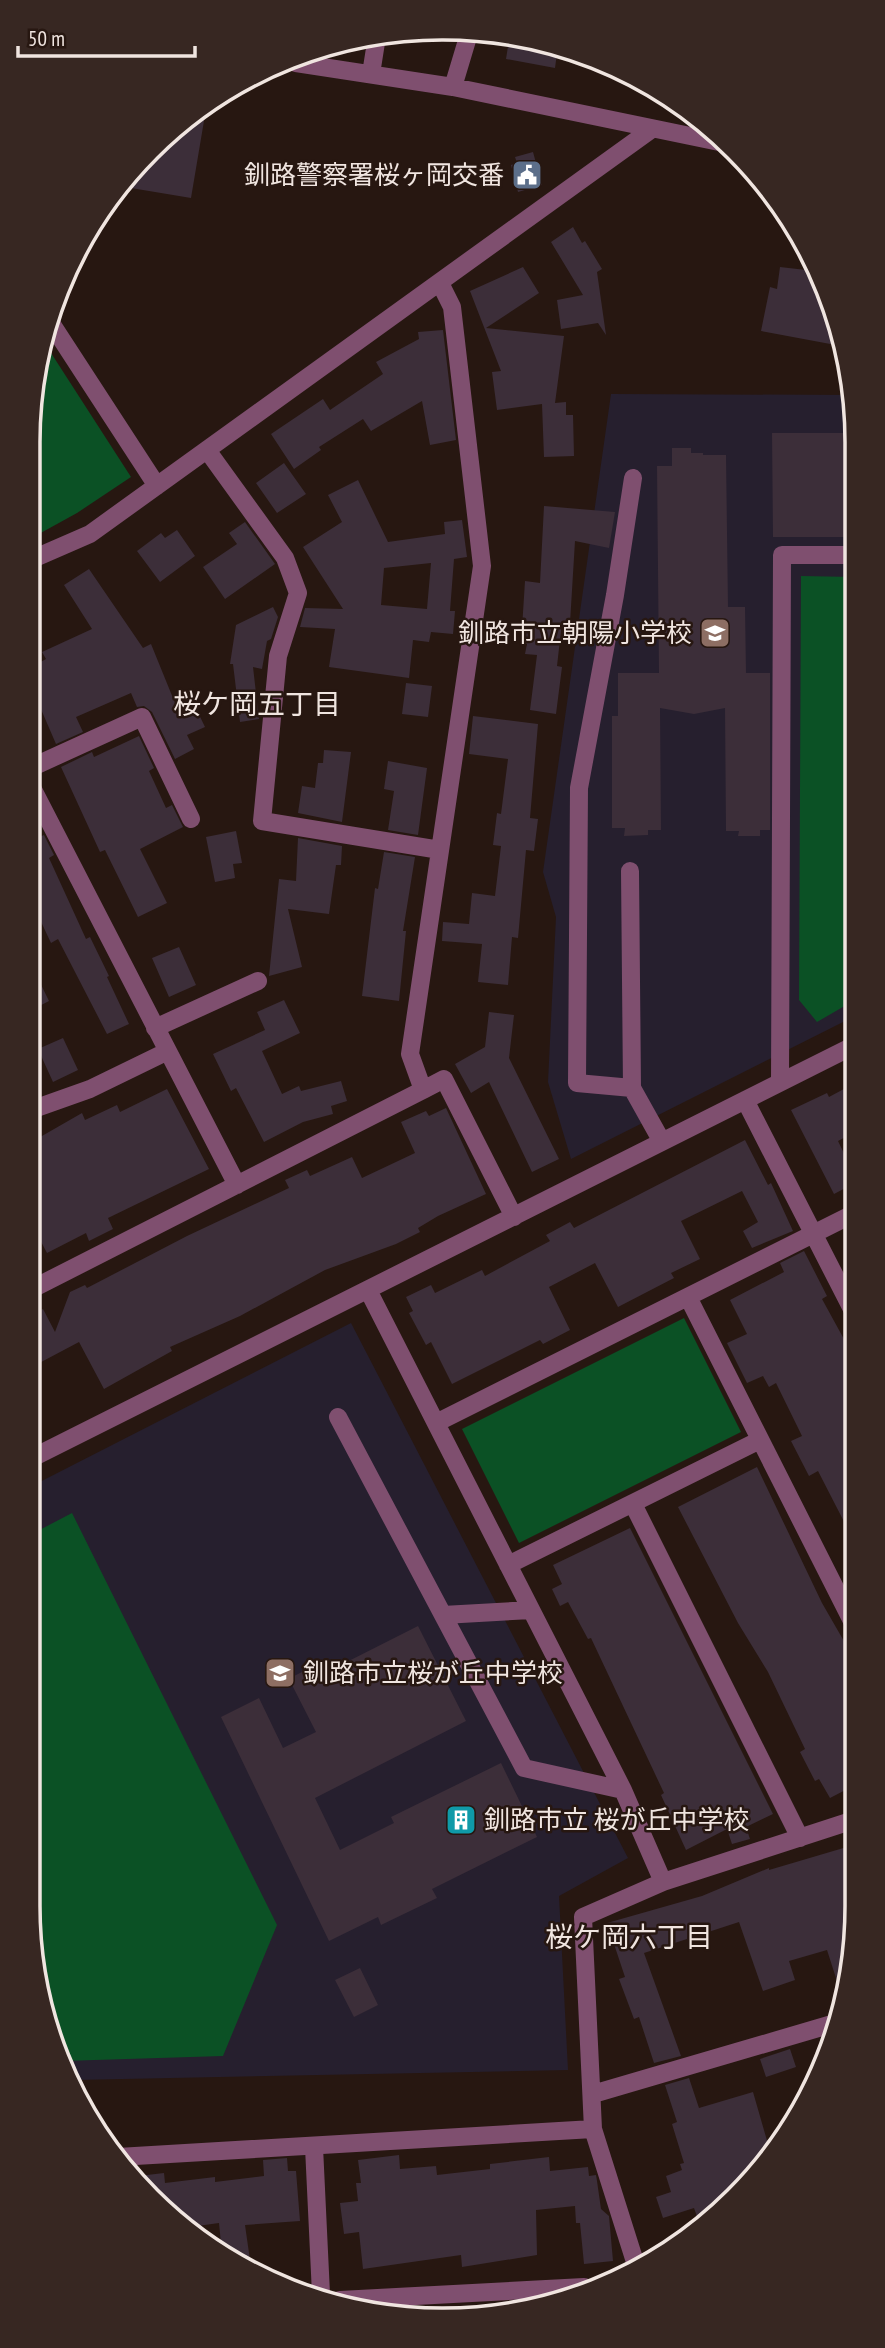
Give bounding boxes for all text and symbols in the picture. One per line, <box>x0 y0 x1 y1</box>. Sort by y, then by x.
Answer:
scale bar <box>18 14 194 58</box>
text: 50 m <box>28 25 65 52</box>
place label: 釧路警察署桜ヶ岡交番 <box>244 158 504 191</box>
public building icon: 釧路警察署桜ヶ岡交番 <box>510 158 544 192</box>
place label: 釧路市立朝陽小学校 <box>458 616 692 649</box>
school or university icon: 釧路市立朝陽小学校 <box>698 616 732 650</box>
district label: 桜ケ岡五丁目 <box>173 685 341 722</box>
school or university icon: 釧路市立桜が丘中学校 <box>263 1656 297 1690</box>
place label: 釧路市立桜が丘中学校 <box>303 1656 563 1689</box>
building icon: 釧路市立 桜が丘中学校 <box>444 1803 478 1837</box>
place label: 釧路市立 桜が丘中学校 <box>484 1803 750 1836</box>
district label: 桜ケ岡六丁目 <box>545 1918 713 1955</box>

